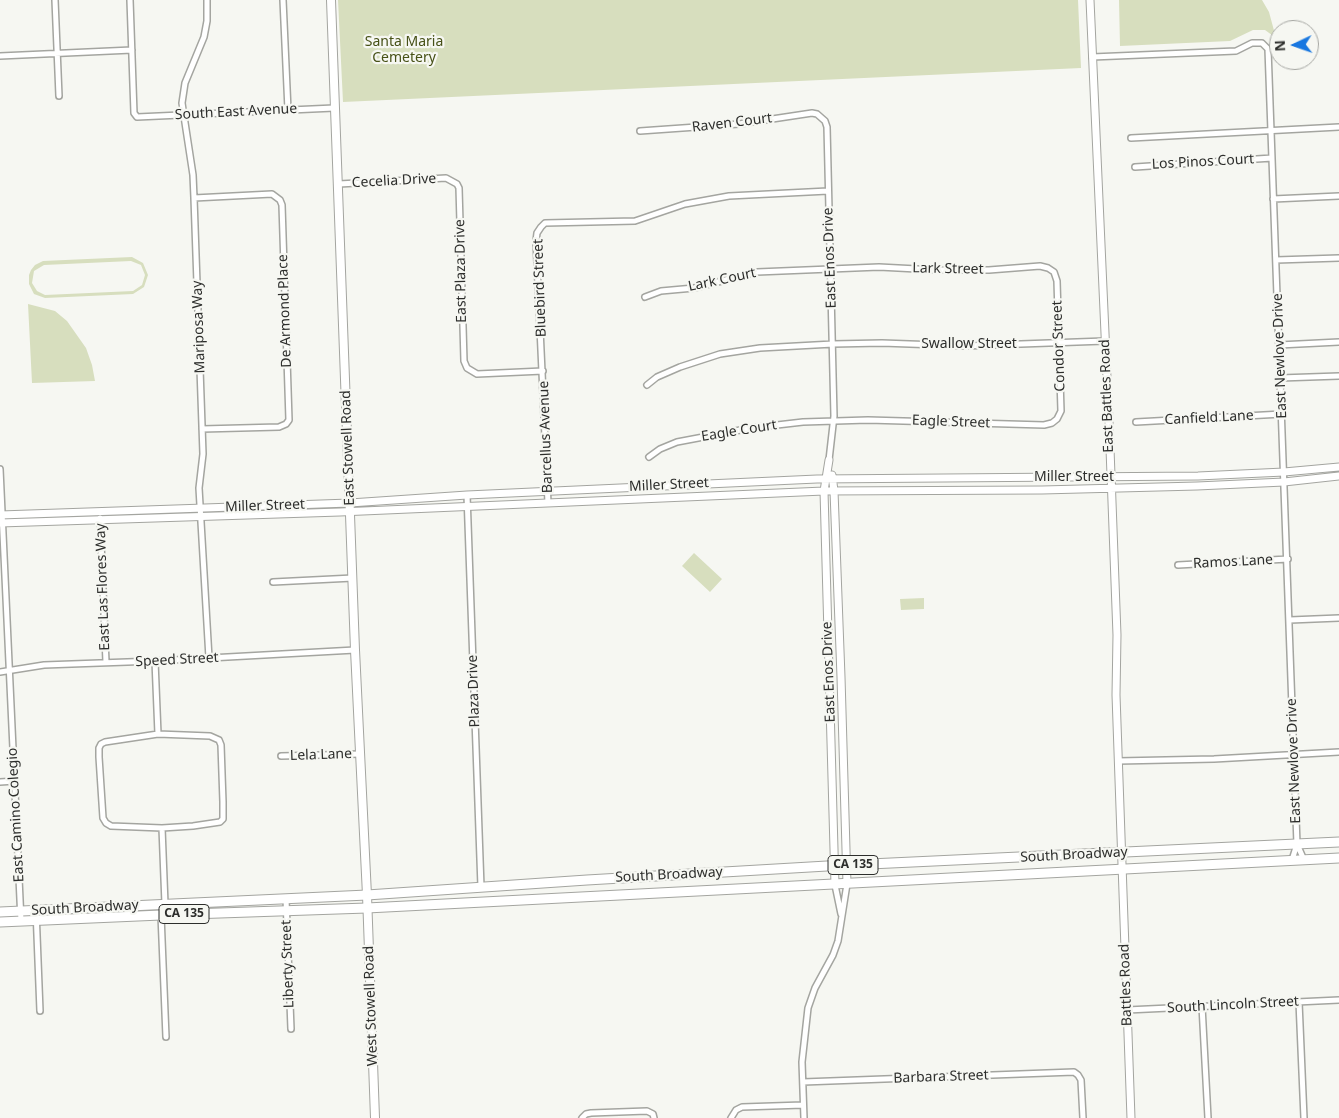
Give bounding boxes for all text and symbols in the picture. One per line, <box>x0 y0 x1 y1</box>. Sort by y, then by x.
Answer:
north arrow <box>1269 20 1319 70</box>
park label: Santa Maria Cemetery <box>365 34 443 66</box>
text: N <box>1270 40 1289 52</box>
street label: South East Avenue <box>174 100 298 124</box>
street label: Raven Court <box>691 110 773 136</box>
street label: Los Pinos Court <box>1151 151 1255 173</box>
street label: Cecelia Drive <box>351 170 437 192</box>
street label: East Enos Drive <box>820 207 840 309</box>
street label: East Plaza Drive <box>452 219 470 323</box>
street label: Bluebird Street <box>530 239 550 337</box>
street label: De Armond Place <box>275 254 295 368</box>
street label: Lark Street <box>912 260 984 278</box>
street label: Lark Court <box>687 265 757 295</box>
street label: Mariposa Way <box>189 280 209 374</box>
street label: East Newlove Drive <box>1269 293 1291 419</box>
street label: Condor Street <box>1049 300 1069 392</box>
street label: Swallow Street <box>921 336 1017 352</box>
street label: East Battles Road <box>1097 339 1117 453</box>
street label: Barcellus Avenue <box>536 381 556 493</box>
street label: East Stowell Road <box>338 390 358 506</box>
street label: Canfield Lane <box>1164 407 1254 429</box>
street label: Eagle Street <box>911 412 991 432</box>
street label: Eagle Court <box>700 417 778 445</box>
street label: Miller Street <box>1034 469 1114 485</box>
street label: Miller Street <box>629 475 709 495</box>
street label: Miller Street <box>225 496 305 516</box>
street label: East Las Flores Way <box>92 523 114 651</box>
street label: Ramos Lane <box>1193 552 1273 572</box>
street label: East Enos Drive <box>819 621 839 723</box>
street label: Speed Street <box>135 649 219 671</box>
street label: Plaza Drive <box>464 654 484 728</box>
street label: East Newlove Drive <box>1283 698 1305 824</box>
street label: Lela Lane <box>290 746 352 764</box>
street label: East Camino Colegio <box>4 747 28 883</box>
street label: South Broadway <box>1020 844 1128 866</box>
road number: CA 135 <box>828 856 878 874</box>
street label: South Broadway <box>615 864 723 886</box>
street label: South Broadway <box>31 897 139 919</box>
road number: CA 135 <box>159 904 209 924</box>
street label: Liberty Street <box>278 920 298 1008</box>
street label: Battles Road <box>1116 943 1136 1027</box>
street label: West Stowell Road <box>361 946 381 1066</box>
street label: South Lincoln Street <box>1167 993 1299 1017</box>
street label: Barbara Street <box>893 1067 989 1087</box>

